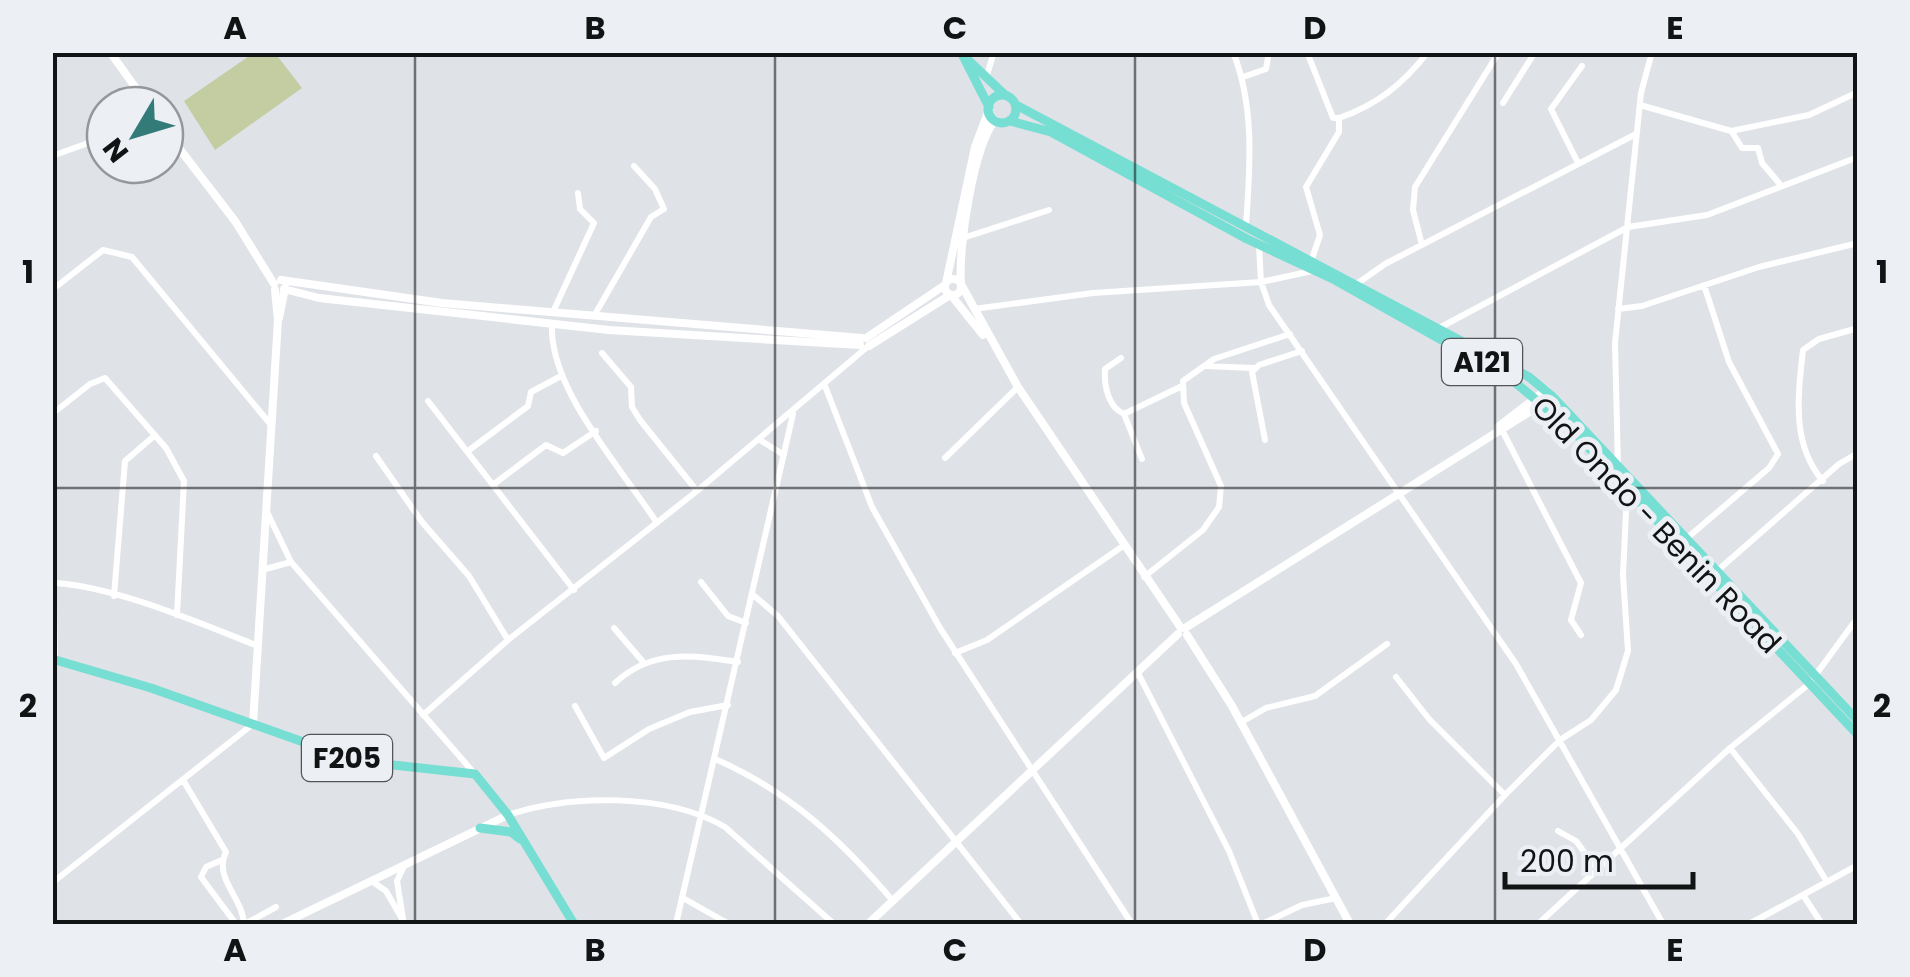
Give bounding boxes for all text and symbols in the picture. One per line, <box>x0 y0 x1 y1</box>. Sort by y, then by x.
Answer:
text: A <box>223 5 247 50</box>
text: B <box>584 5 606 50</box>
text: C <box>943 5 967 50</box>
text: D <box>1303 5 1327 50</box>
text: E <box>1666 5 1684 50</box>
north arrow <box>85 85 185 185</box>
text: N <box>94 130 138 170</box>
text: 1 <box>22 249 34 294</box>
text: 1 <box>1876 249 1888 294</box>
road number: A121 <box>1442 339 1522 385</box>
street label: Old Ondo - Benin Road <box>1522 386 1791 663</box>
text: 2 <box>19 683 37 728</box>
text: 2 <box>1873 683 1891 728</box>
road number: F205 <box>302 735 392 781</box>
scale bar <box>1505 827 1692 889</box>
text: 200 m <box>1520 840 1614 883</box>
text: A <box>223 927 247 972</box>
text: B <box>584 927 606 972</box>
text: C <box>943 927 967 972</box>
text: D <box>1303 927 1327 972</box>
text: E <box>1666 927 1684 972</box>

